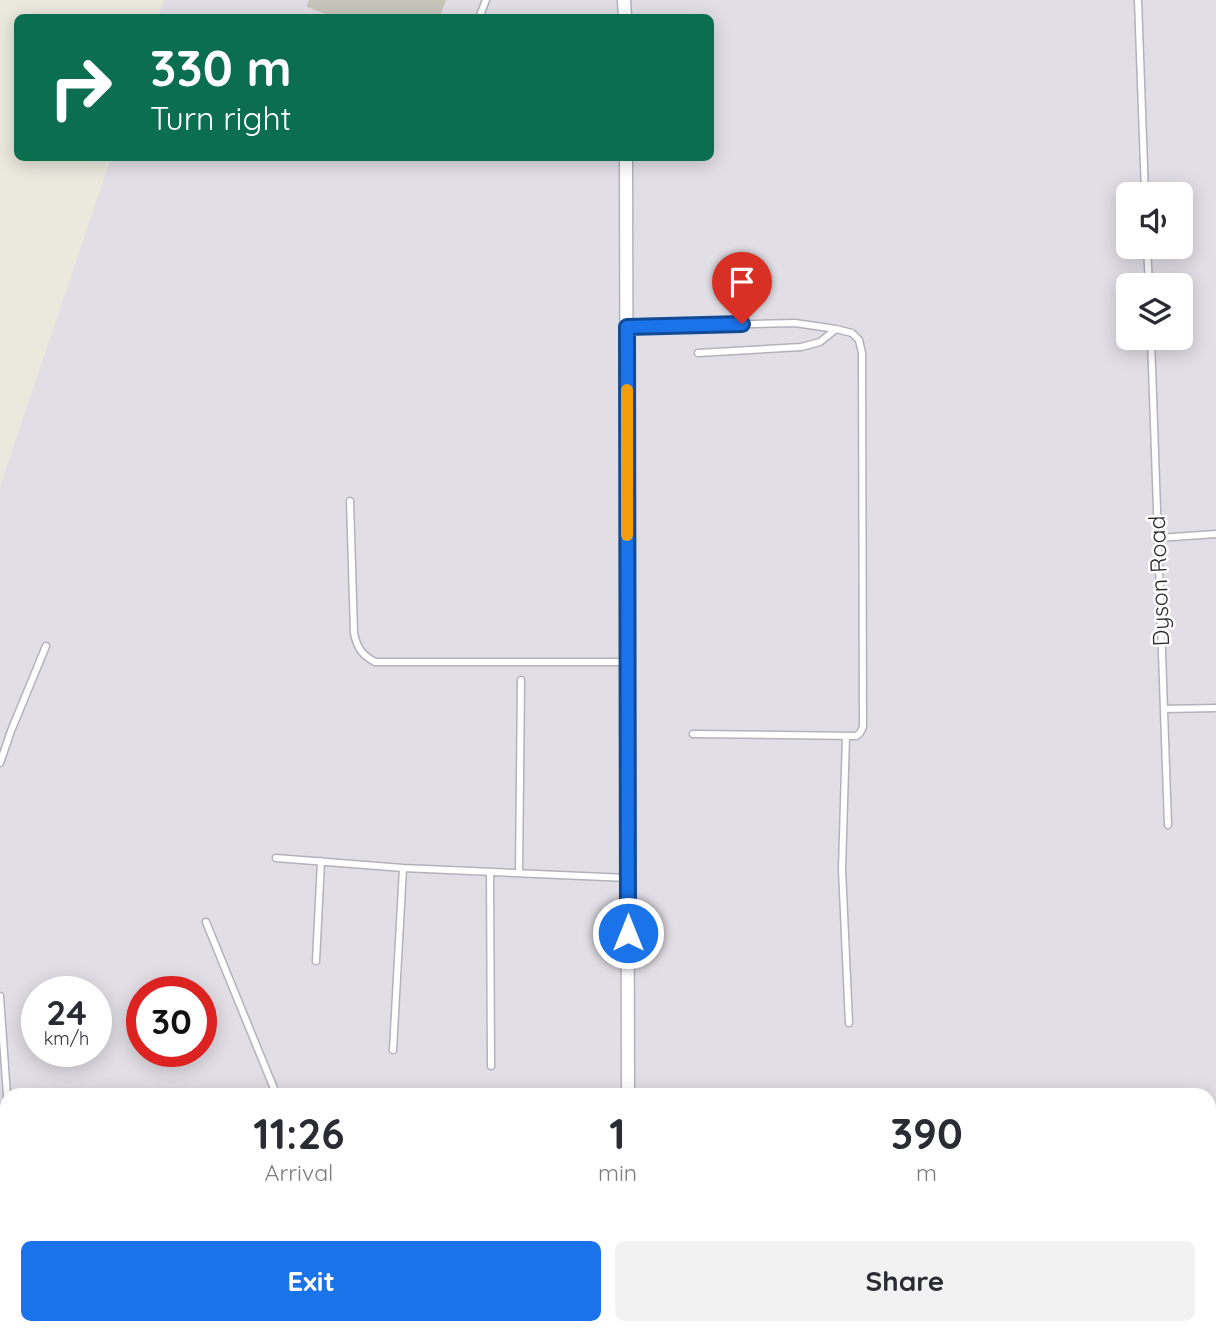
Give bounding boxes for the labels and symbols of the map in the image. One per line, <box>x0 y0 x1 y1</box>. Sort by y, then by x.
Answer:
pin <box>712 252 772 324</box>
street label: Dyson Road <box>1142 515 1175 647</box>
position arrow <box>591 896 665 970</box>
speed limit sign: 30 <box>126 976 217 1067</box>

